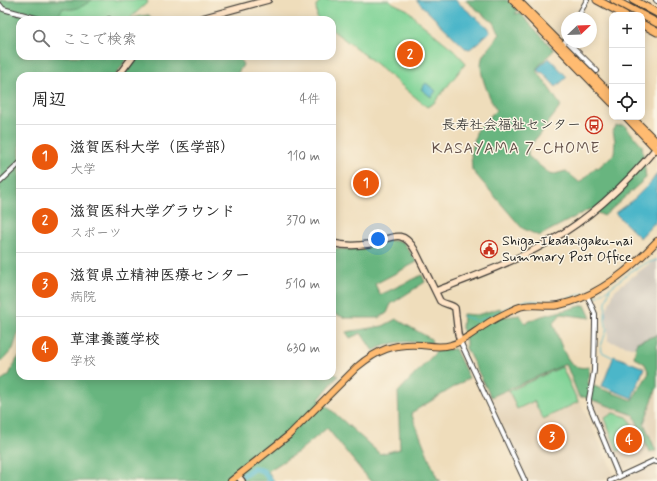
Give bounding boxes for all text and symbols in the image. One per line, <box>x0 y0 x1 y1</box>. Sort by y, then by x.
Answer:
north arrow <box>561 12 597 48</box>
map controls <box>609 12 645 120</box>
button: + <box>609 12 645 48</box>
search box <box>16 16 336 60</box>
icon: search <box>30 27 52 49</box>
text: ここで検索 <box>62 30 137 50</box>
pin: 2 <box>397 39 423 69</box>
button: − <box>609 48 645 84</box>
button: locate <box>609 84 645 120</box>
text: 周辺 <box>32 89 66 111</box>
text: 4件 <box>299 91 320 108</box>
bus stop icon: 長寿社会福祉センター <box>584 115 604 135</box>
place label: 長寿社会福祉センター <box>442 116 581 134</box>
text: 滋賀医科大学（医学部） <box>70 138 235 158</box>
district label: KASAYAMA 7-CHOME <box>432 139 600 159</box>
text: 1 <box>42 148 48 165</box>
text: 110 m <box>287 148 320 165</box>
text: 大学 <box>70 161 96 178</box>
pin: 1 <box>353 168 379 198</box>
text: 滋賀医科大学グラウンド <box>70 202 235 222</box>
text: 2 <box>42 212 48 229</box>
text: 370 m <box>286 212 320 229</box>
text: スポーツ <box>70 225 122 242</box>
your location <box>368 229 388 249</box>
place label: Shiga-Ikadaigaku-nai Summary Post Office <box>502 232 633 266</box>
public building icon: Shiga-Ikadaigaku-nai Summary Post Office <box>479 239 499 259</box>
text: 滋賀県立精神医療センター <box>70 266 250 286</box>
text: 3 <box>42 276 48 293</box>
text: 510 m <box>285 276 320 293</box>
text: 病院 <box>70 289 96 306</box>
text: 草津養護学校 <box>70 330 160 350</box>
text: 4 <box>41 340 49 357</box>
text: 630 m <box>286 340 320 357</box>
text: 学校 <box>70 353 96 370</box>
pin: 3 <box>539 422 565 452</box>
pin: 4 <box>616 425 642 455</box>

